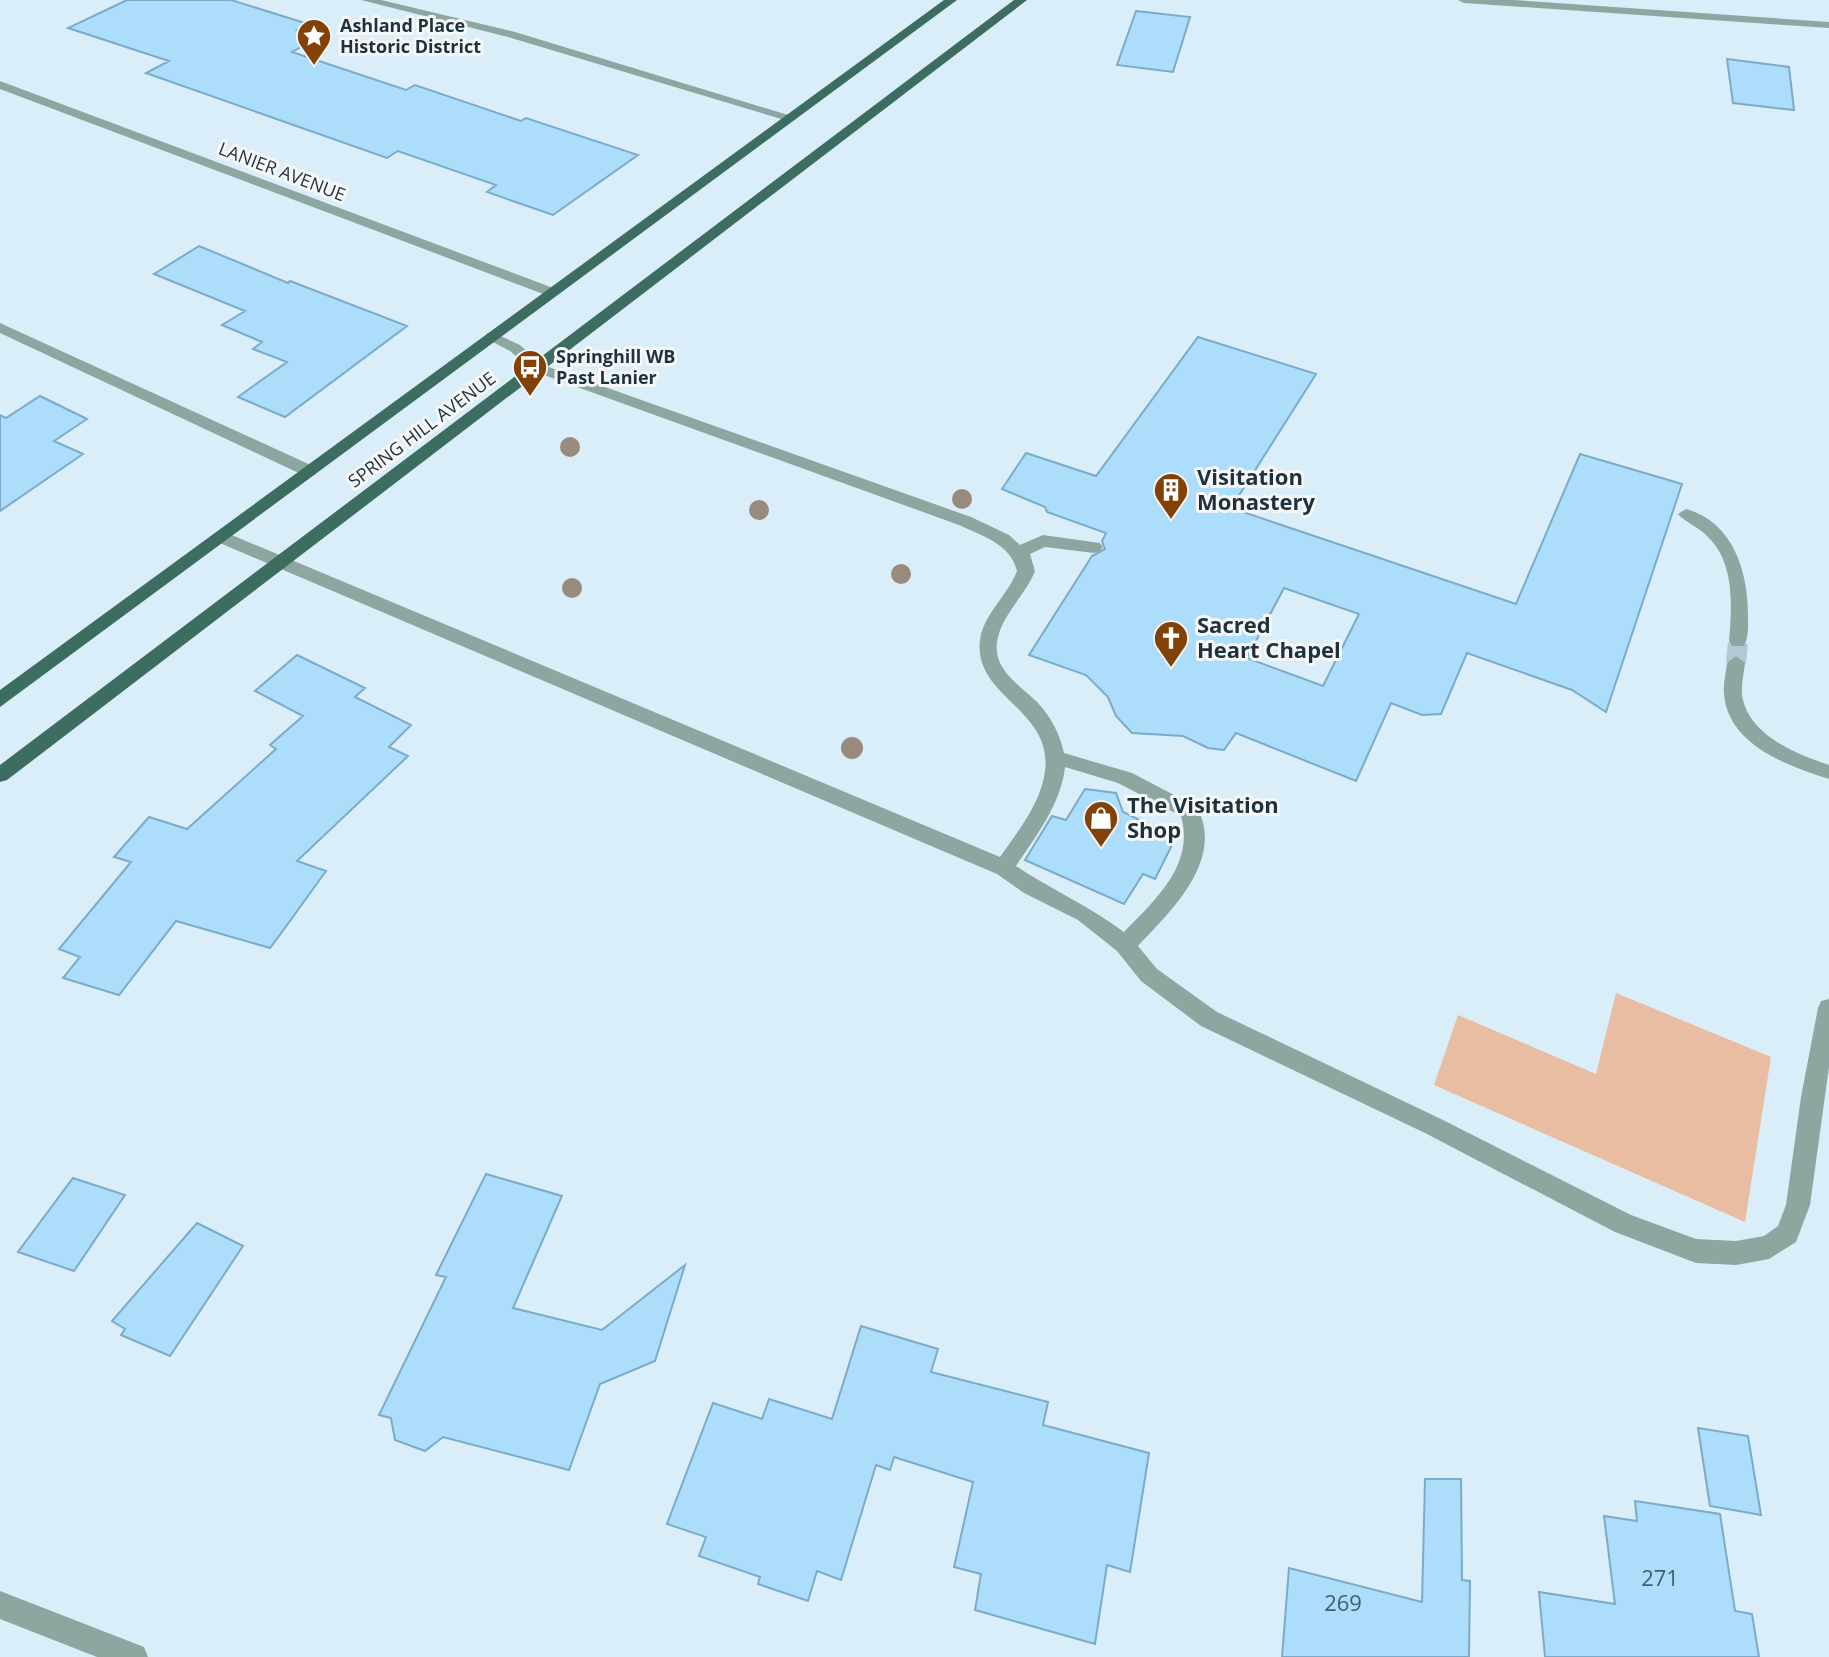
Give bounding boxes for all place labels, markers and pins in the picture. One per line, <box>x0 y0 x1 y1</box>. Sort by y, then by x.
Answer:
place label: Ashland Place Historic District <box>340 13 481 58</box>
place icon: Ashland Place Historic District <box>295 17 333 67</box>
place label: Springhill WB Past Lanier <box>556 344 675 389</box>
bus stop icon: Springhill WB Past Lanier <box>511 348 549 398</box>
place label: Visitation Monastery <box>1197 461 1316 516</box>
building icon: Visitation Monastery <box>1152 471 1190 521</box>
place label: Sacred Heart Chapel <box>1197 609 1341 664</box>
church icon: Sacred Heart Chapel <box>1152 619 1190 669</box>
place label: The Visitation Shop <box>1127 789 1279 844</box>
shop icon: The Visitation Shop <box>1082 799 1120 849</box>

